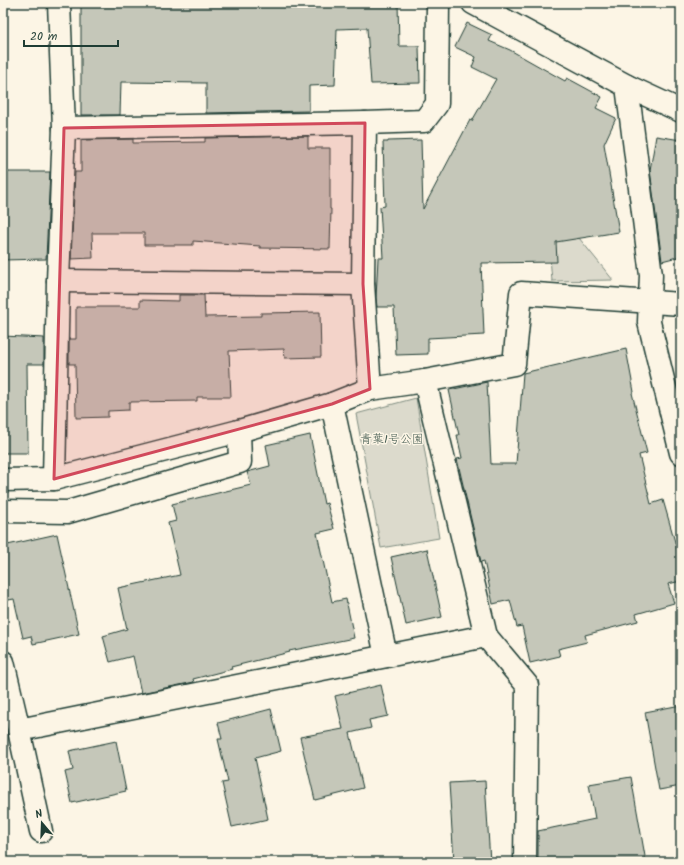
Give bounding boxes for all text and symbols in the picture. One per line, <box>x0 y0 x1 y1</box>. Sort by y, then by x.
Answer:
scale bar <box>24 22 118 48</box>
text: 20 m <box>30 27 58 46</box>
park label: 青葉1号公園 <box>360 430 424 449</box>
north arrow <box>22 803 62 843</box>
text: N <box>33 805 45 824</box>

